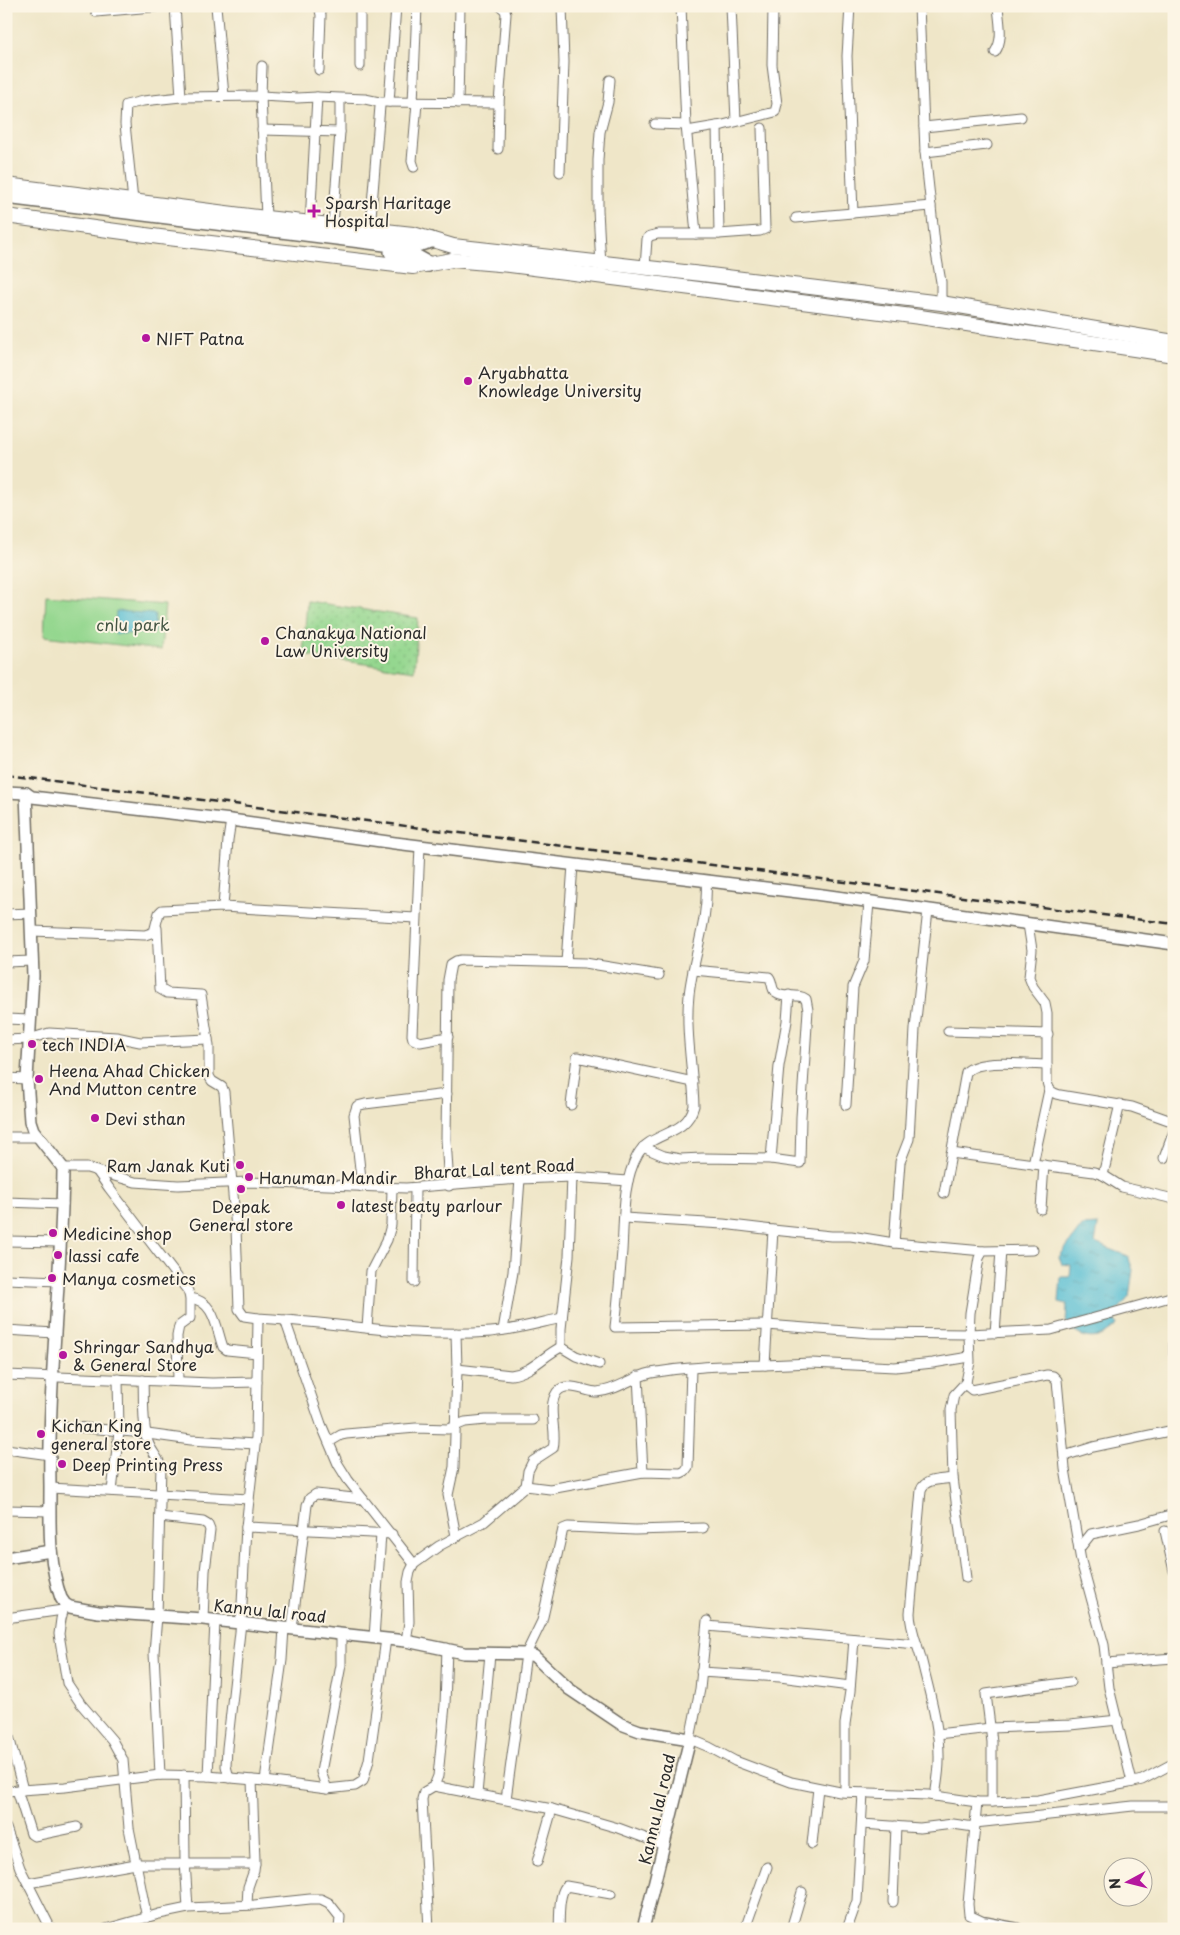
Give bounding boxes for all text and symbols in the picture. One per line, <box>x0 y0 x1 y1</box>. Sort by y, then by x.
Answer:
place label: Sparsh Haritage Hospital <box>325 190 451 232</box>
marker: Sparsh Haritage Hospital <box>307 204 321 218</box>
place label: NIFT Patna <box>156 326 244 350</box>
marker: NIFT Patna <box>140 332 152 344</box>
place label: Aryabhatta Knowledge University <box>478 360 642 402</box>
marker: Aryabhatta Knowledge University <box>462 375 474 387</box>
park label: cnlu park <box>96 612 170 636</box>
place label: Chanakya National Law University <box>275 620 427 662</box>
marker: Chanakya National Law University <box>259 635 271 647</box>
place label: tech INDIA <box>42 1032 126 1056</box>
marker: tech INDIA <box>26 1038 38 1050</box>
place label: Heena Ahad Chicken And Mutton centre <box>49 1058 210 1100</box>
marker: Heena Ahad Chicken And Mutton centre <box>33 1073 45 1085</box>
place label: Devi sthan <box>105 1106 186 1130</box>
marker: Devi sthan <box>89 1112 101 1124</box>
street label: Bharat Lal tent Road <box>413 1152 575 1184</box>
place label: Ram Janak Kuti <box>107 1153 230 1177</box>
marker: Ram Janak Kuti <box>234 1159 246 1171</box>
place label: Hanuman Mandir <box>259 1165 397 1189</box>
marker: Hanuman Mandir <box>243 1171 255 1183</box>
marker: Deepak General store <box>235 1183 247 1195</box>
place label: latest beaty parlour <box>351 1193 503 1217</box>
place label: Deepak General store <box>189 1194 293 1236</box>
marker: latest beaty parlour <box>335 1199 347 1211</box>
place label: Medicine shop <box>63 1221 172 1245</box>
marker: Medicine shop <box>47 1227 59 1239</box>
place label: lassi cafe <box>68 1243 139 1267</box>
marker: lassi cafe <box>52 1249 64 1261</box>
place label: Manya cosmetics <box>62 1266 196 1290</box>
marker: Manya cosmetics <box>46 1272 58 1284</box>
place label: Shringar Sandhya & General Store <box>73 1334 214 1376</box>
marker: Shringar Sandhya & General Store <box>57 1349 69 1361</box>
place label: Kichan King general store <box>51 1413 151 1455</box>
marker: Kichan King general store <box>35 1428 47 1440</box>
place label: Deep Printing Press <box>72 1452 223 1476</box>
marker: Deep Printing Press <box>56 1458 68 1470</box>
street label: Kannu lal road <box>213 1592 327 1628</box>
street label: Kannu lal road <box>632 1751 680 1867</box>
north arrow <box>1102 1858 1152 1908</box>
text: N <box>1104 1877 1126 1890</box>

